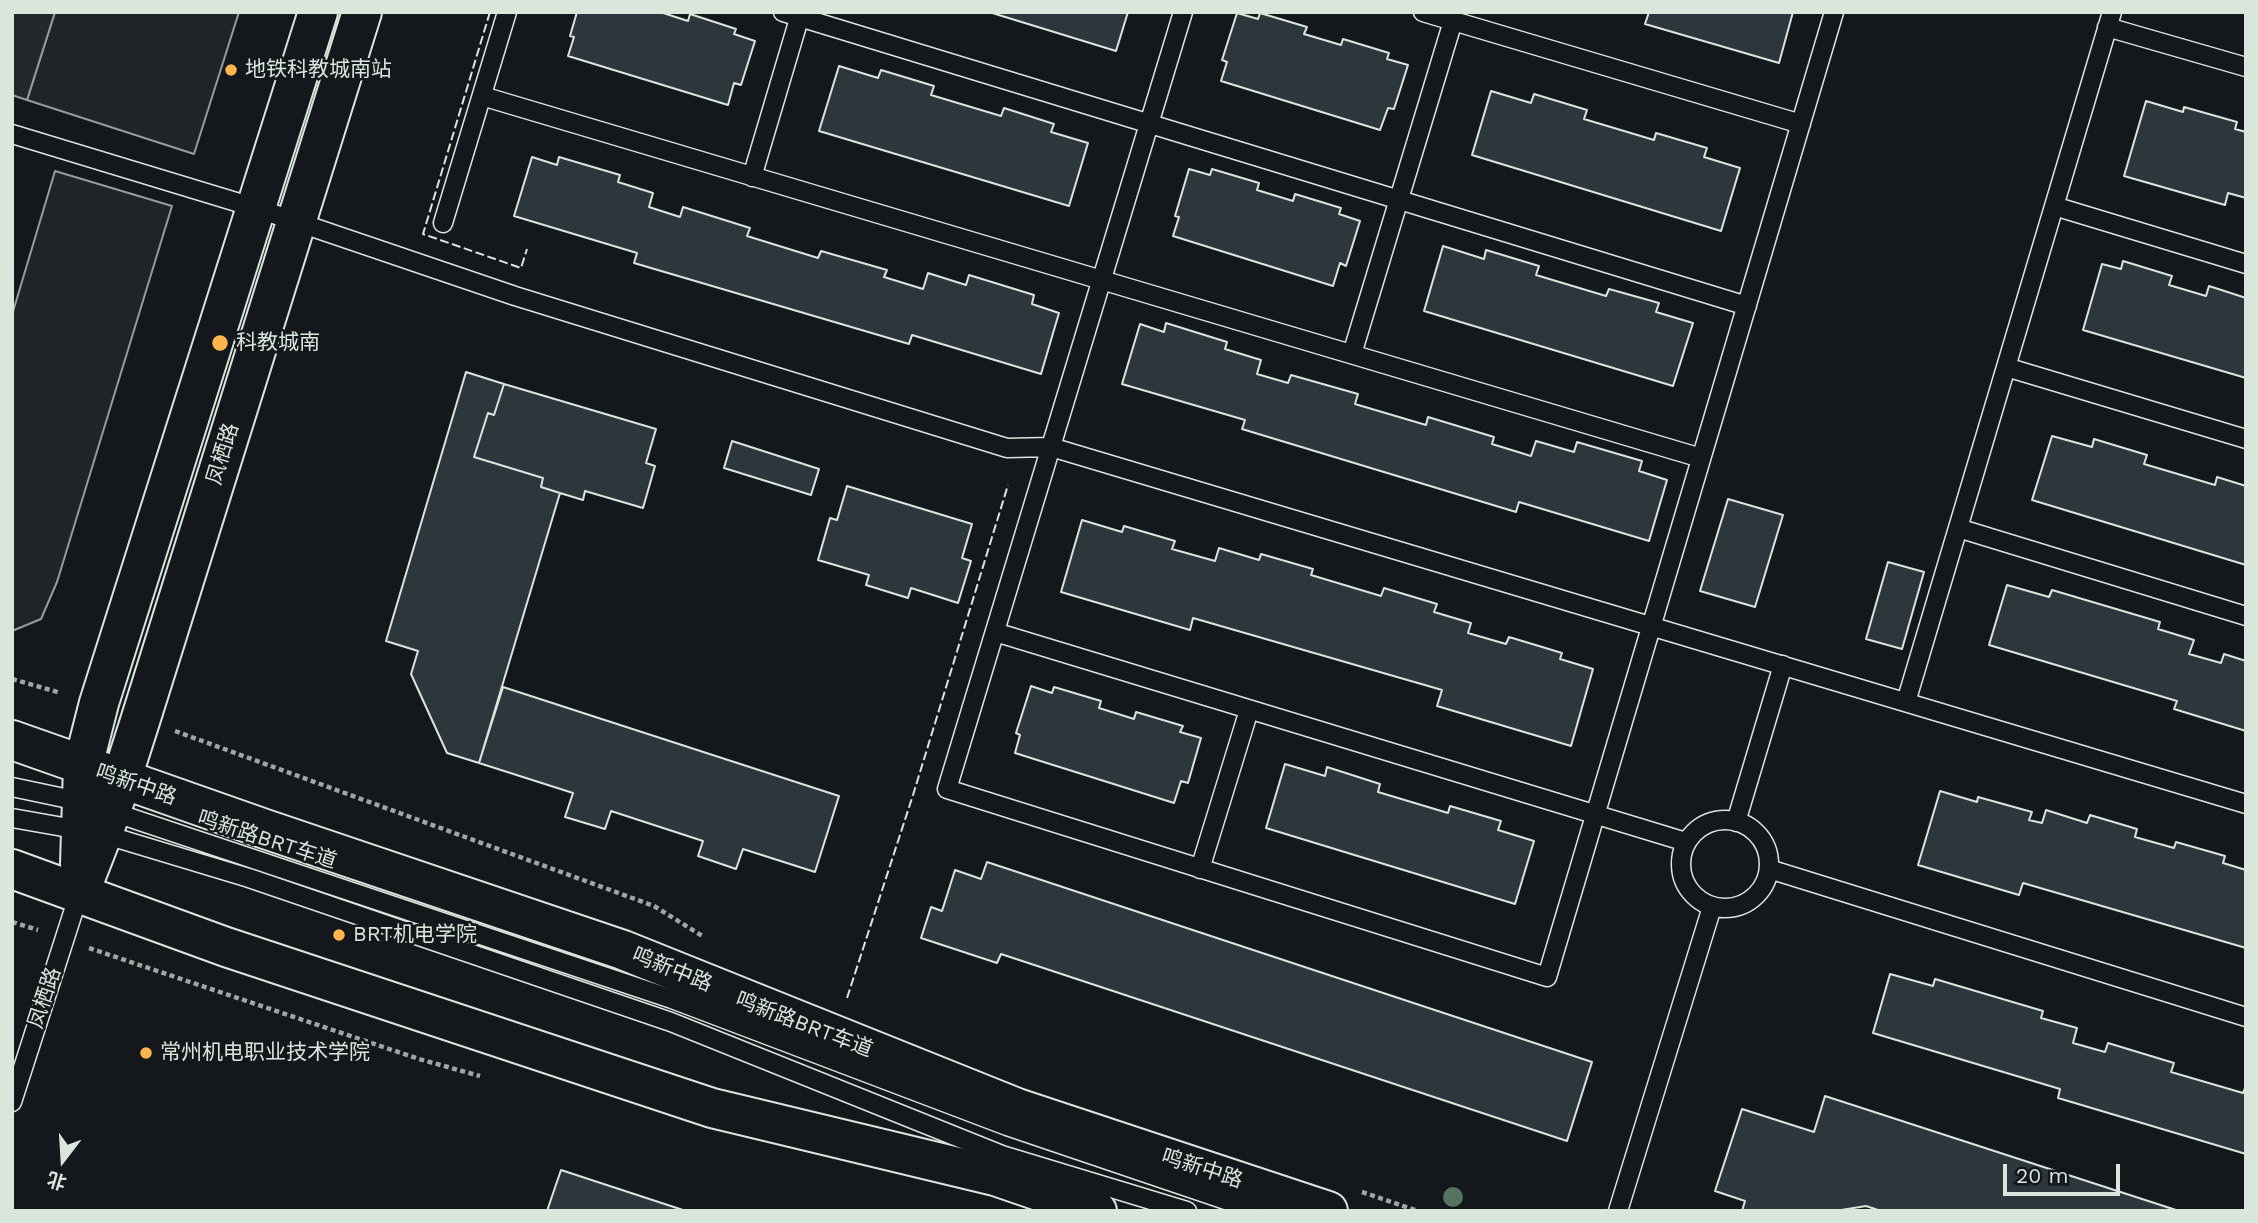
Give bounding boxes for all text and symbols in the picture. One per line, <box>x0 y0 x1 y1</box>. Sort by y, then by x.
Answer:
place label: 地铁科教城南站 <box>245 57 392 83</box>
marker: 地铁科教城南站 <box>223 62 239 78</box>
place label: 科教城南 <box>236 330 320 356</box>
marker: 科教城南 <box>210 333 230 353</box>
street label: 凤栖路 <box>202 420 244 488</box>
street label: 鸣新中路 <box>92 759 180 811</box>
street label: 鸣新路BRT车道 <box>194 806 340 874</box>
place label: BRT机电学院 <box>353 922 477 948</box>
marker: BRT机电学院 <box>331 927 347 943</box>
street label: 鸣新中路 <box>628 943 716 997</box>
street label: 凤栖路 <box>23 964 67 1032</box>
street label: 鸣新路BRT车道 <box>732 987 876 1063</box>
place label: 常州机电职业技术学院 <box>160 1040 370 1066</box>
marker: 常州机电职业技术学院 <box>138 1045 154 1061</box>
north arrow <box>28 1125 98 1195</box>
street label: 鸣新中路 <box>1158 1144 1246 1194</box>
scale bar <box>2006 1150 2123 1194</box>
text: 20 m <box>2016 1163 2068 1188</box>
text: 北 <box>44 1167 69 1194</box>

